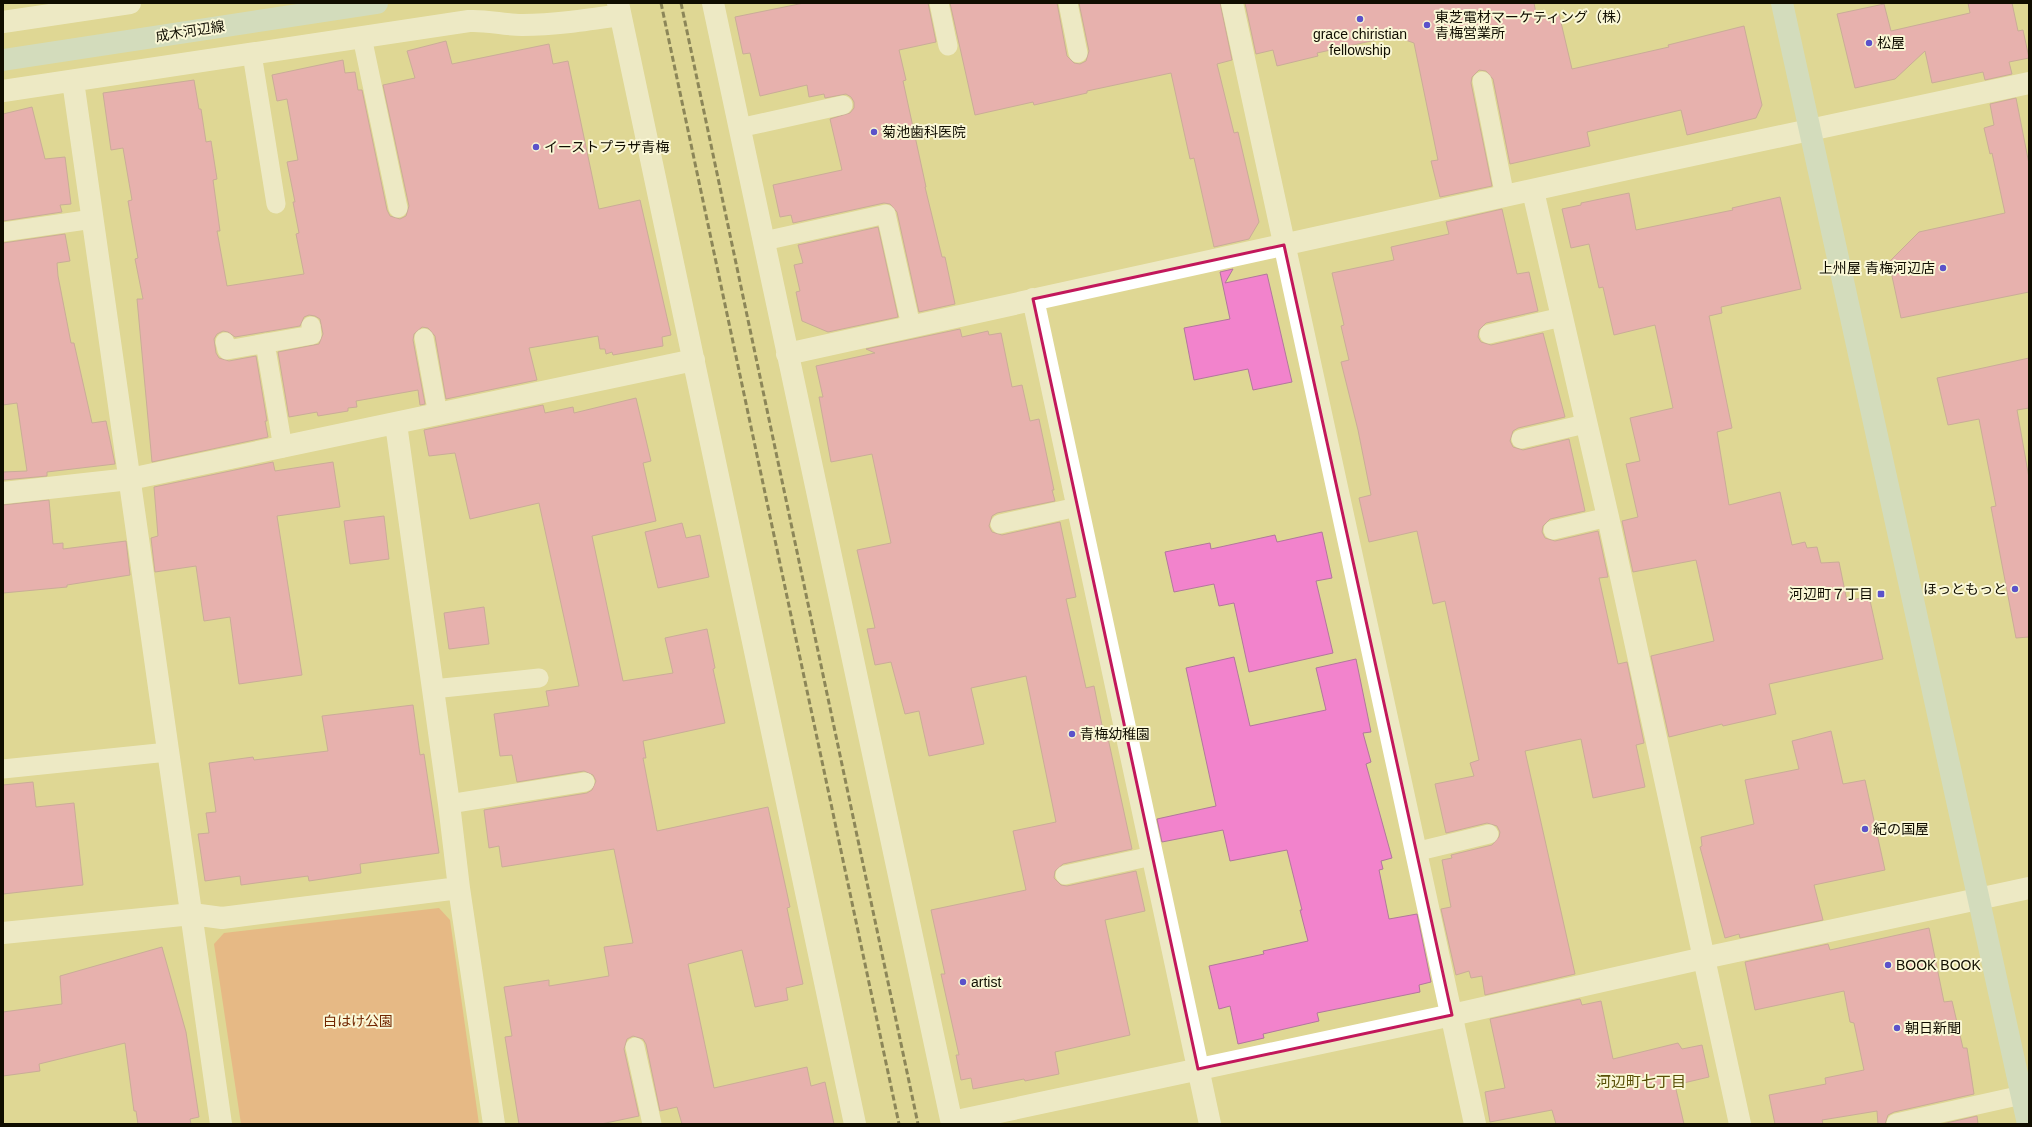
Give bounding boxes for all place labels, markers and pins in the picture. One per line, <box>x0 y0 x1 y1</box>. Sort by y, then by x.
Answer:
place label: 東芝電材マーケティング（株） 青梅営業所 <box>1435 9 1630 41</box>
marker: grace chiristian fellowship <box>1355 14 1365 24</box>
marker: 東芝電材マーケティング（株） 青梅営業所 <box>1422 20 1432 30</box>
place label: grace chiristian fellowship <box>1313 26 1407 58</box>
place label: 松屋 <box>1877 35 1905 51</box>
marker: 松屋 <box>1864 38 1874 48</box>
place label: 菊池歯科医院 <box>882 124 966 140</box>
marker: 菊池歯科医院 <box>869 127 879 137</box>
place label: イーストプラザ青梅 <box>544 139 669 155</box>
marker: イーストプラザ青梅 <box>531 142 541 152</box>
place label: 上州屋 青梅河辺店 <box>1819 260 1935 276</box>
marker: 上州屋 青梅河辺店 <box>1938 263 1948 273</box>
place label: ほっともっと <box>1923 581 2007 597</box>
marker: ほっともっと <box>2010 584 2020 594</box>
place label: 河辺町７丁目 <box>1789 586 1873 602</box>
marker: 河辺町７丁目 <box>1876 589 1886 599</box>
place label: 青梅幼稚園 <box>1080 726 1150 742</box>
marker: 青梅幼稚園 <box>1067 729 1077 739</box>
place label: 紀の国屋 <box>1873 821 1929 837</box>
marker: 紀の国屋 <box>1860 824 1870 834</box>
place label: BOOK BOOK <box>1896 957 1981 973</box>
marker: BOOK BOOK <box>1883 960 1893 970</box>
place label: artist <box>971 974 1001 990</box>
marker: artist <box>958 977 968 987</box>
place label: 朝日新聞 <box>1905 1020 1961 1036</box>
marker: 朝日新聞 <box>1892 1023 1902 1033</box>

